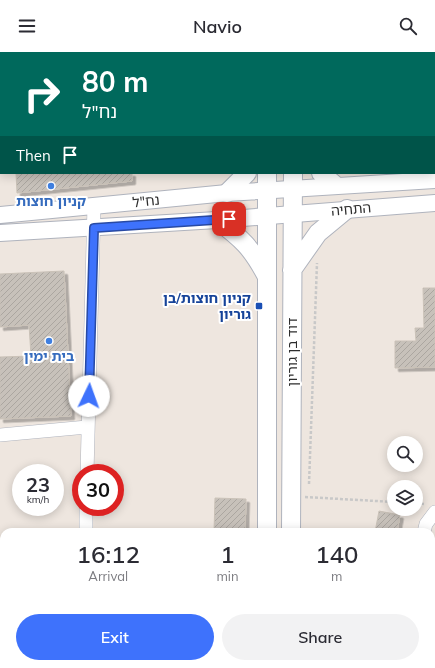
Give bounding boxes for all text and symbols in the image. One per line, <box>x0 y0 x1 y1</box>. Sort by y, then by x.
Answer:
icon: menu <box>16 15 38 37</box>
text: Navio <box>193 15 242 38</box>
icon: search <box>397 15 419 37</box>
text: 80 m <box>82 64 148 99</box>
icon: right <box>16 68 68 120</box>
text: נח"ל <box>82 100 117 123</box>
icon: arrive <box>59 144 81 166</box>
text: Then <box>16 146 51 165</box>
marker: קניון חוצות <box>46 181 56 191</box>
street label: נח"ל <box>131 191 161 211</box>
place label: קניון חוצות <box>16 192 86 210</box>
street label: התחיה <box>330 198 372 220</box>
pin <box>212 202 246 236</box>
icon: arrive <box>218 208 240 230</box>
place label: קניון חוצות/בן גוריון <box>163 289 251 323</box>
marker: קניון חוצות/בן גוריון <box>254 301 264 311</box>
street label: דוד בן גוריון <box>283 317 301 386</box>
marker: בית ימין <box>44 336 54 346</box>
place label: בית ימין <box>24 347 74 365</box>
position arrow <box>68 375 110 417</box>
map controls <box>387 436 423 516</box>
button: search <box>387 436 423 472</box>
speed limit sign: 30 <box>72 464 124 516</box>
text: 23 <box>26 472 50 497</box>
button: layers <box>387 480 423 516</box>
text: km/h <box>27 493 49 506</box>
text: 16:12 <box>77 539 140 569</box>
text: 1 <box>220 539 235 569</box>
text: 140 <box>315 539 358 569</box>
text: Arrival <box>88 568 128 584</box>
text: min <box>216 568 239 584</box>
text: m <box>331 568 342 584</box>
button: Exit <box>16 614 214 660</box>
button: Share <box>222 614 419 660</box>

